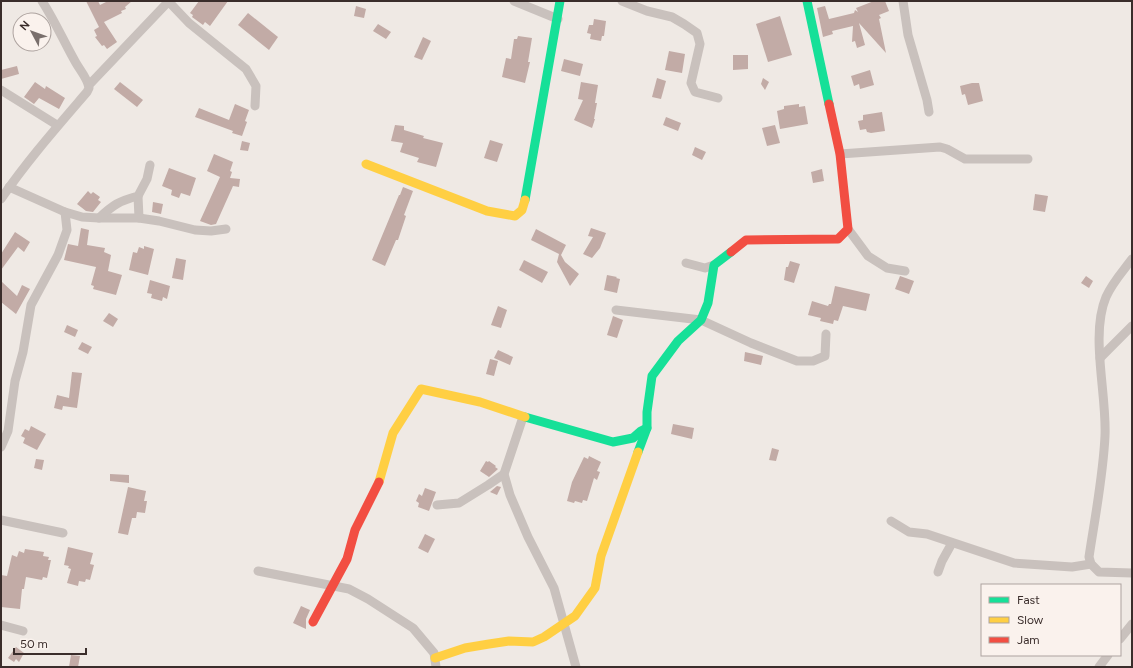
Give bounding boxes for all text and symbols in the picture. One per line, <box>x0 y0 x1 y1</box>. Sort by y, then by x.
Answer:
north arrow <box>12 12 52 52</box>
text: N <box>17 18 33 33</box>
legend <box>981 584 1121 656</box>
text: Fast <box>1017 593 1040 607</box>
text: Slow <box>1017 613 1044 627</box>
scale bar <box>14 630 86 656</box>
text: Jam <box>1017 633 1040 647</box>
text: 50 m <box>20 637 48 651</box>

